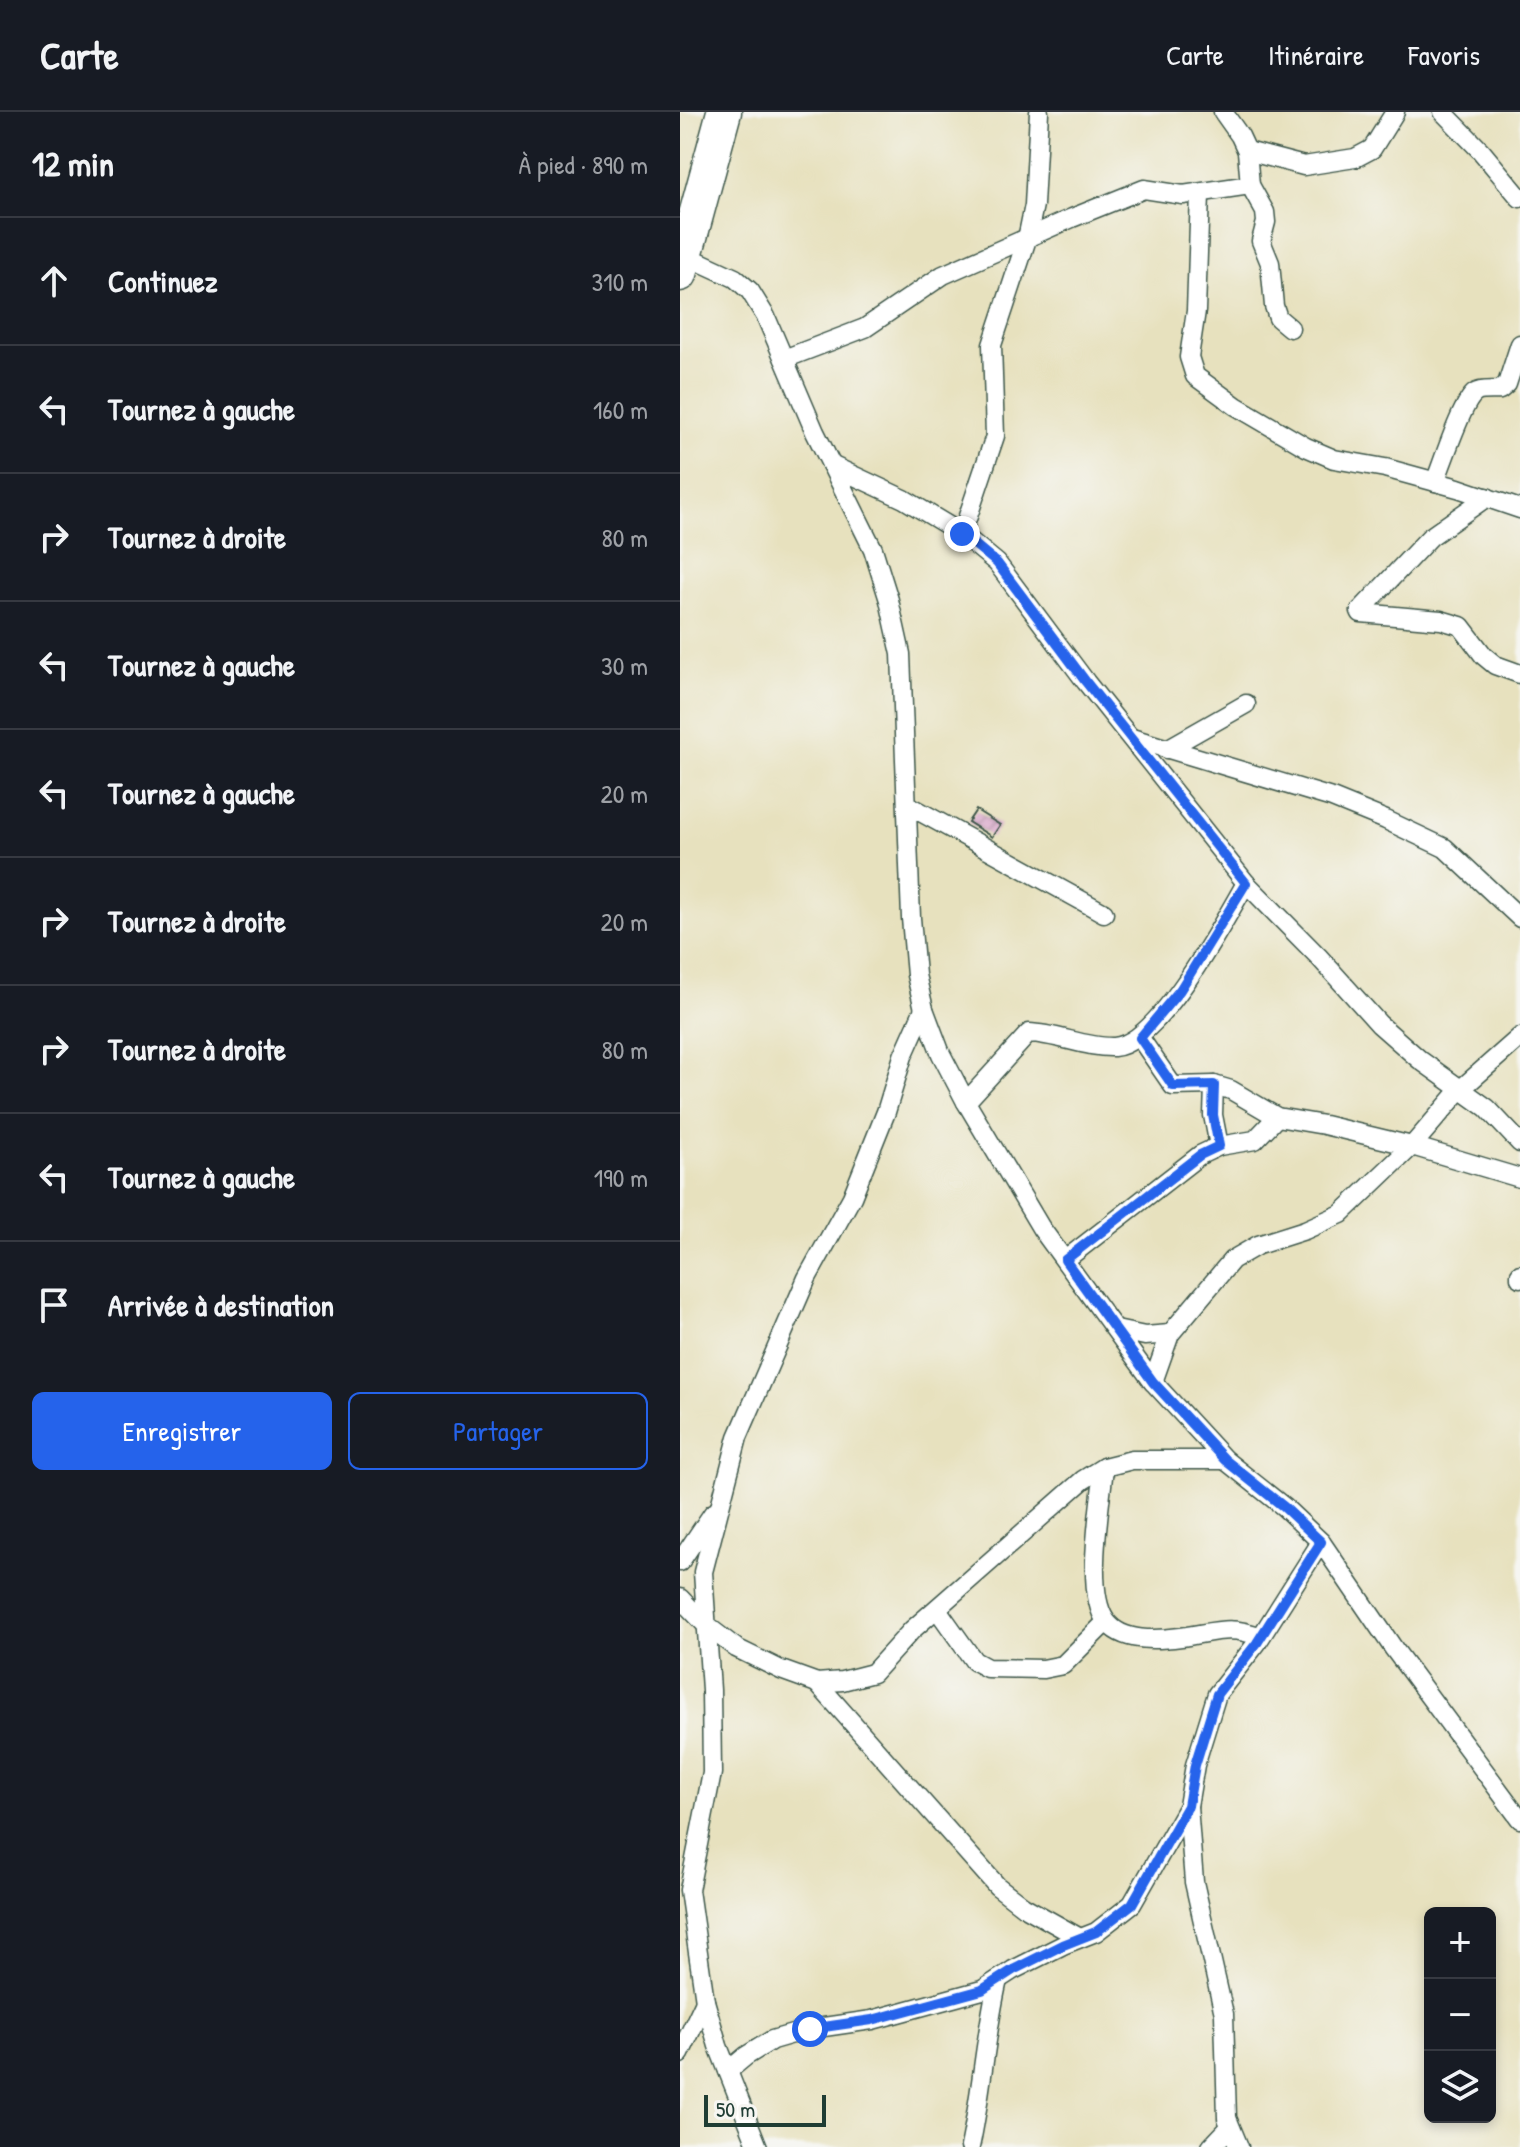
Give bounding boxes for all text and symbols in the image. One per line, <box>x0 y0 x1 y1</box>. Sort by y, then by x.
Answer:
text: Carte <box>40 29 119 81</box>
text: Carte <box>1166 36 1224 74</box>
text: Itinéraire <box>1268 36 1364 74</box>
text: Favoris <box>1408 36 1480 74</box>
text: 12 min <box>32 141 114 187</box>
text: À pied · 890 m <box>519 147 648 182</box>
icon: ahead <box>32 259 76 303</box>
text: Continuez <box>108 261 217 301</box>
text: 310 m <box>592 264 648 299</box>
icon: left <box>32 387 76 431</box>
text: Tournez à gauche <box>108 389 295 429</box>
text: 160 m <box>593 392 648 427</box>
icon: right <box>32 515 76 559</box>
route end <box>944 516 980 552</box>
text: Tournez à droite <box>108 517 286 557</box>
text: 80 m <box>601 520 648 555</box>
icon: left <box>32 643 76 687</box>
text: Tournez à gauche <box>108 645 295 685</box>
text: 30 m <box>601 648 648 683</box>
icon: left <box>32 771 76 815</box>
text: Tournez à gauche <box>108 773 295 813</box>
text: 20 m <box>601 776 648 811</box>
icon: right <box>32 899 76 943</box>
text: Tournez à droite <box>108 901 286 941</box>
text: 20 m <box>601 904 648 939</box>
icon: right <box>32 1027 76 1071</box>
text: Tournez à droite <box>108 1029 286 1069</box>
text: 80 m <box>601 1032 648 1067</box>
icon: left <box>32 1155 76 1199</box>
text: Tournez à gauche <box>108 1157 295 1197</box>
text: 190 m <box>594 1160 648 1195</box>
icon: arrive <box>32 1283 76 1327</box>
text: Arrivée à destination <box>108 1285 334 1325</box>
button: Enregistrer <box>32 1392 332 1470</box>
button: Partager <box>348 1392 648 1470</box>
map controls <box>1424 1907 1496 2123</box>
button: + <box>1424 1907 1496 1979</box>
button: − <box>1424 1979 1496 2051</box>
route start <box>792 2011 828 2047</box>
button: layers <box>1424 2051 1496 2123</box>
scale bar <box>704 2091 826 2127</box>
text: 50 m <box>716 2094 755 2124</box>

